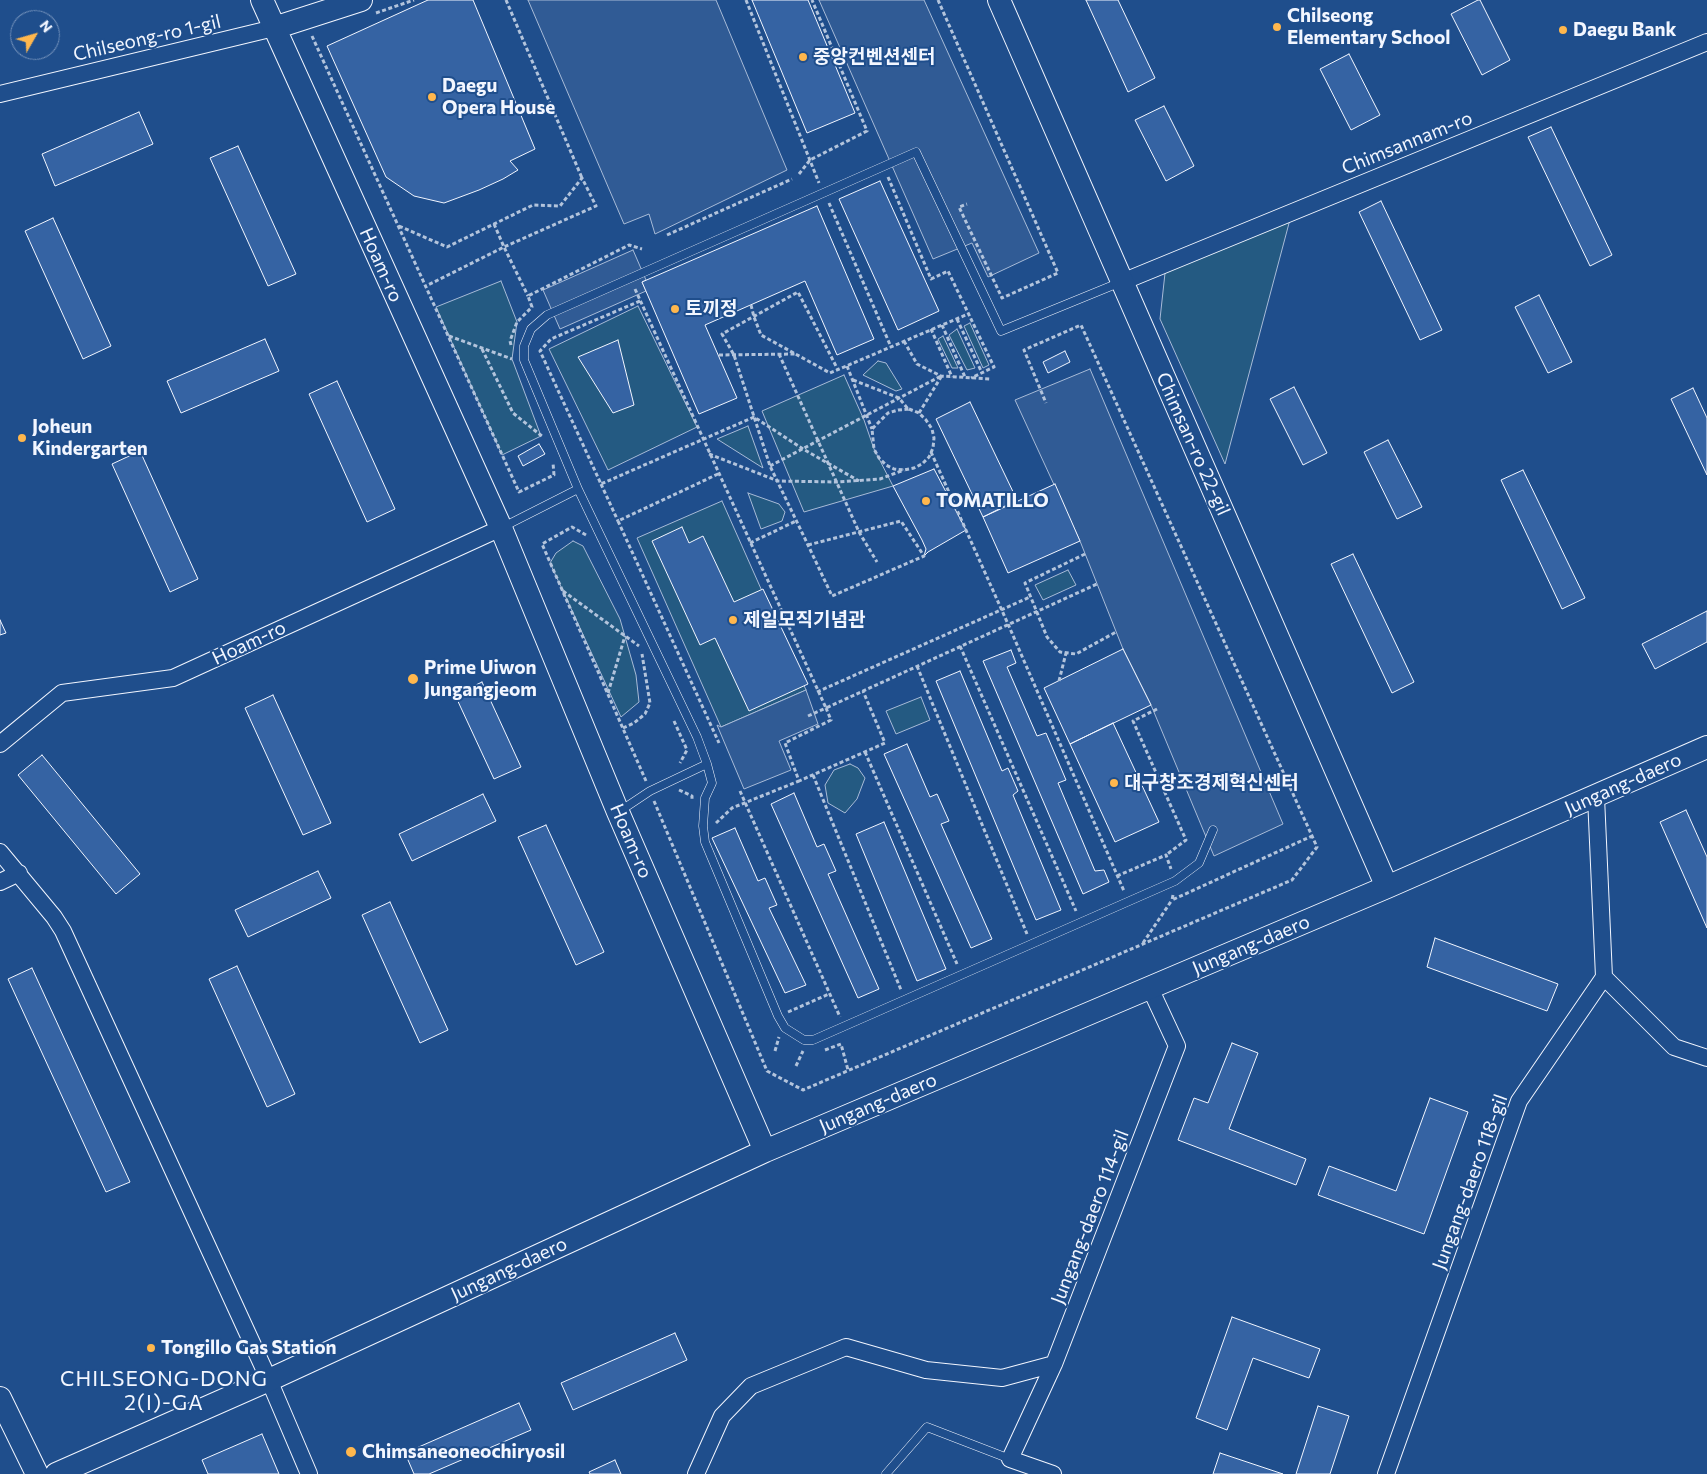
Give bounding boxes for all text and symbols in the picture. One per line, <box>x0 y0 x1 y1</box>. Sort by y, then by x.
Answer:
place label: Chilseong Elementary School <box>1287 5 1451 49</box>
north arrow <box>10 10 60 60</box>
street label: Chilseong-ro 1-gil <box>71 10 223 66</box>
text: N <box>36 17 56 35</box>
place label: Daegu Bank <box>1573 19 1676 41</box>
marker: Chilseong Elementary School <box>1271 21 1283 33</box>
marker: Daegu Bank <box>1557 24 1569 36</box>
place label: 중앙컨벤션센터 <box>813 46 935 68</box>
marker: 중앙컨벤션센터 <box>797 51 809 63</box>
place label: Daegu Opera House <box>442 75 555 119</box>
marker: Daegu Opera House <box>426 91 438 103</box>
street label: Chimsannam-ro <box>1338 106 1476 180</box>
street label: Hoam-ro <box>355 224 407 306</box>
place label: 토끼정 <box>685 298 737 320</box>
marker: 토끼정 <box>669 303 681 315</box>
street label: Chimsan-ro 22-gil <box>1151 369 1235 519</box>
place label: Joheun Kindergarten <box>32 416 148 460</box>
marker: Joheun Kindergarten <box>16 432 28 444</box>
place label: TOMATILLO <box>936 490 1049 512</box>
marker: TOMATILLO <box>920 495 932 507</box>
place label: 제일모직기념관 <box>743 609 865 631</box>
marker: 제일모직기념관 <box>727 614 739 626</box>
street label: Hoam-ro <box>208 616 290 670</box>
place label: Prime Uiwon Jungangjeom <box>424 657 537 701</box>
marker: Prime Uiwon Jungangjeom <box>406 672 420 686</box>
street label: Jungang-daero <box>1561 748 1685 820</box>
place label: 대구창조경제혁신센터 <box>1124 772 1299 794</box>
marker: 대구창조경제혁신센터 <box>1108 777 1120 789</box>
street label: Hoam-ro <box>605 800 657 882</box>
street label: Jungang-daero <box>1189 910 1313 980</box>
street label: Jungang-daero <box>816 1068 940 1138</box>
street label: Jungang-daero 118-gil <box>1428 1091 1512 1273</box>
street label: Jungang-daero 114-gil <box>1046 1127 1134 1307</box>
street label: Jungang-daero <box>447 1232 571 1306</box>
place label: Tongillo Gas Station <box>161 1337 337 1359</box>
marker: Tongillo Gas Station <box>145 1342 157 1354</box>
district label: CHILSEONG-DONG 2(I)-GA <box>58 1366 270 1416</box>
place label: Chimsaneoneochiryosil <box>362 1441 565 1463</box>
marker: Chimsaneoneochiryosil <box>344 1445 358 1459</box>

